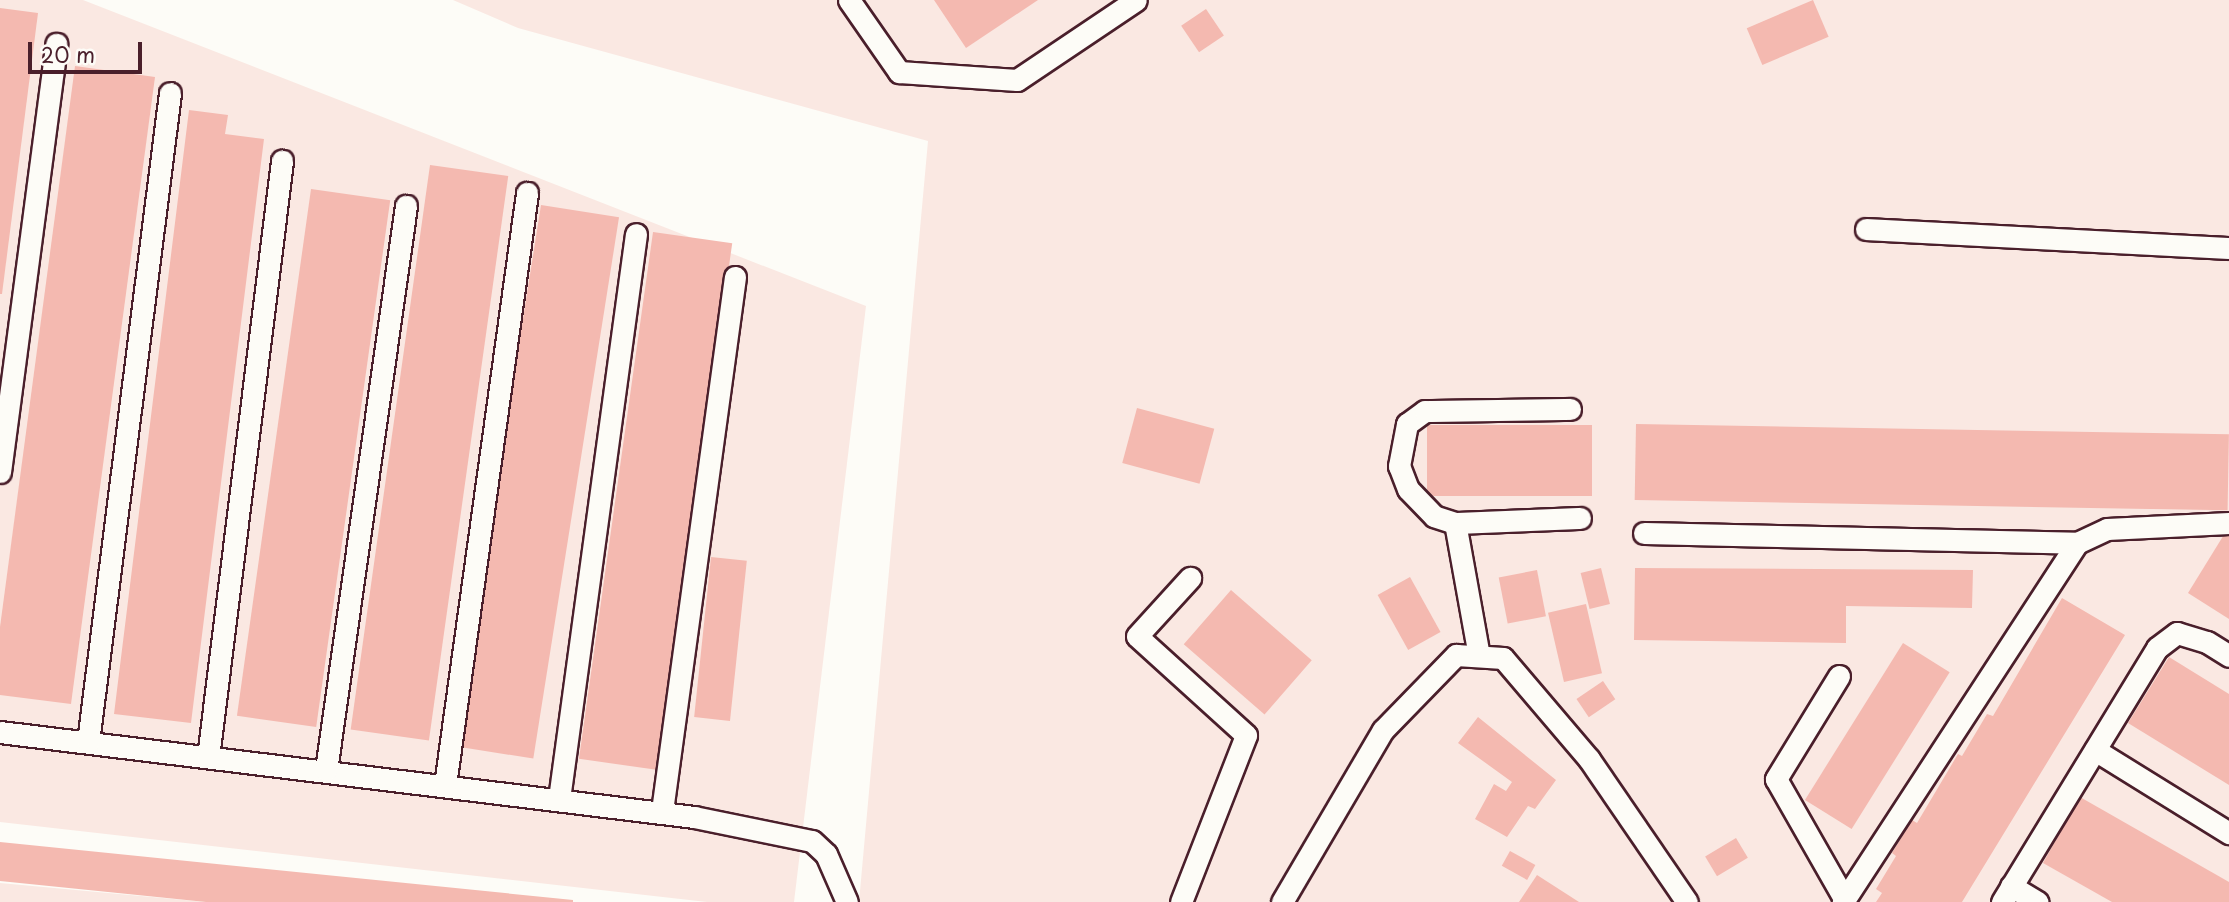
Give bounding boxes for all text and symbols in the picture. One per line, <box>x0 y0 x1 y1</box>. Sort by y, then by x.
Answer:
scale bar <box>32 28 145 72</box>
text: 20 m <box>41 38 95 70</box>

